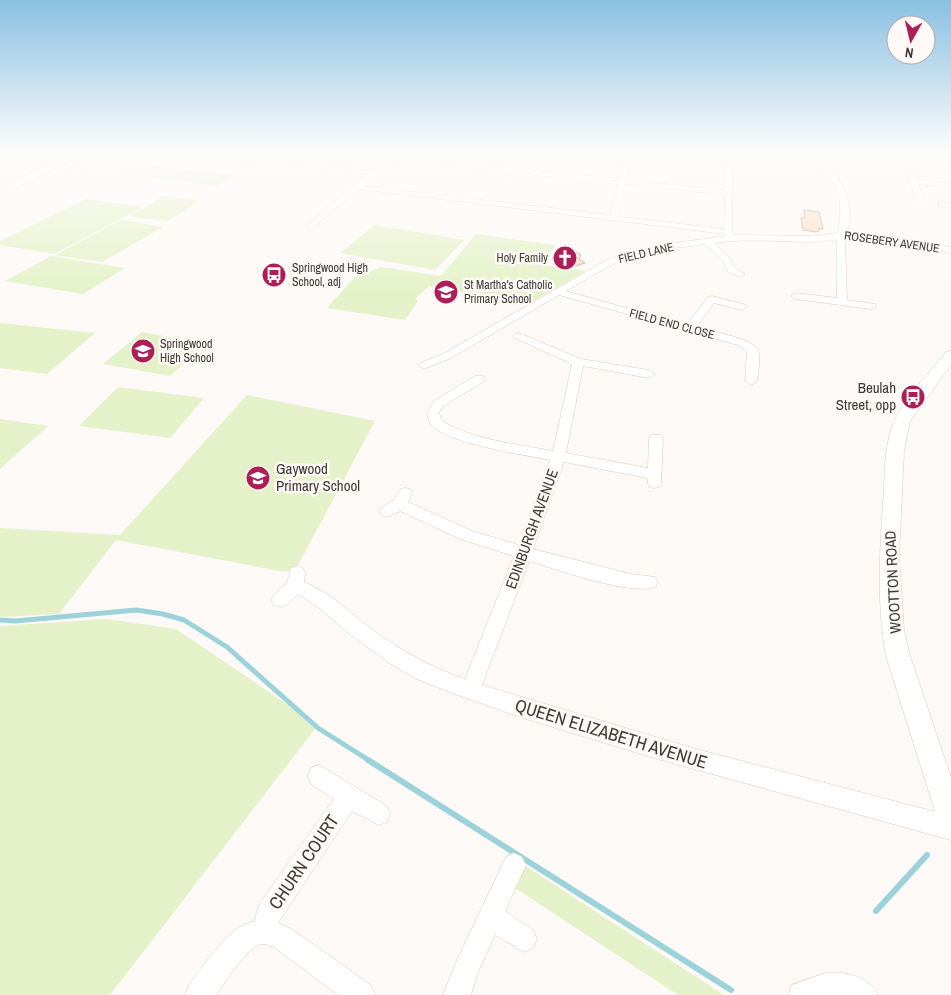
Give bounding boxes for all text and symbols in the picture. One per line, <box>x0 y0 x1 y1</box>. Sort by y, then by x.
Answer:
north arrow <box>886 15 936 65</box>
text: N <box>904 43 915 62</box>
street label: ROSEBERY AVENUE <box>843 227 941 257</box>
street label: FIELD LANE <box>617 239 675 267</box>
church icon: Holy Family <box>552 245 578 271</box>
place label: Holy Family <box>497 250 548 266</box>
place label: Springwood High School, adj <box>292 260 368 290</box>
bus stop icon: Springwood High School, adj <box>261 262 287 288</box>
place label: St Martha's Catholic Primary School <box>464 277 552 307</box>
school or university icon: St Martha's Catholic Primary School <box>433 279 459 305</box>
street label: FIELD END CLOSE <box>628 305 716 343</box>
place label: Springwood High School <box>160 336 214 366</box>
school or university icon: Springwood High School <box>130 338 156 364</box>
place label: Beulah Street, opp <box>836 377 896 415</box>
bus stop icon: Beulah Street, opp <box>900 384 926 410</box>
place label: Gaywood Primary School <box>276 458 360 496</box>
school or university icon: Gaywood Primary School <box>245 465 271 491</box>
street label: EDINBURGH AVENUE <box>500 466 563 592</box>
street label: WOOTTON ROAD <box>879 530 906 634</box>
street label: QUEEN ELIZABETH AVENUE <box>512 692 710 775</box>
street label: CHURN COURT <box>263 809 345 914</box>

